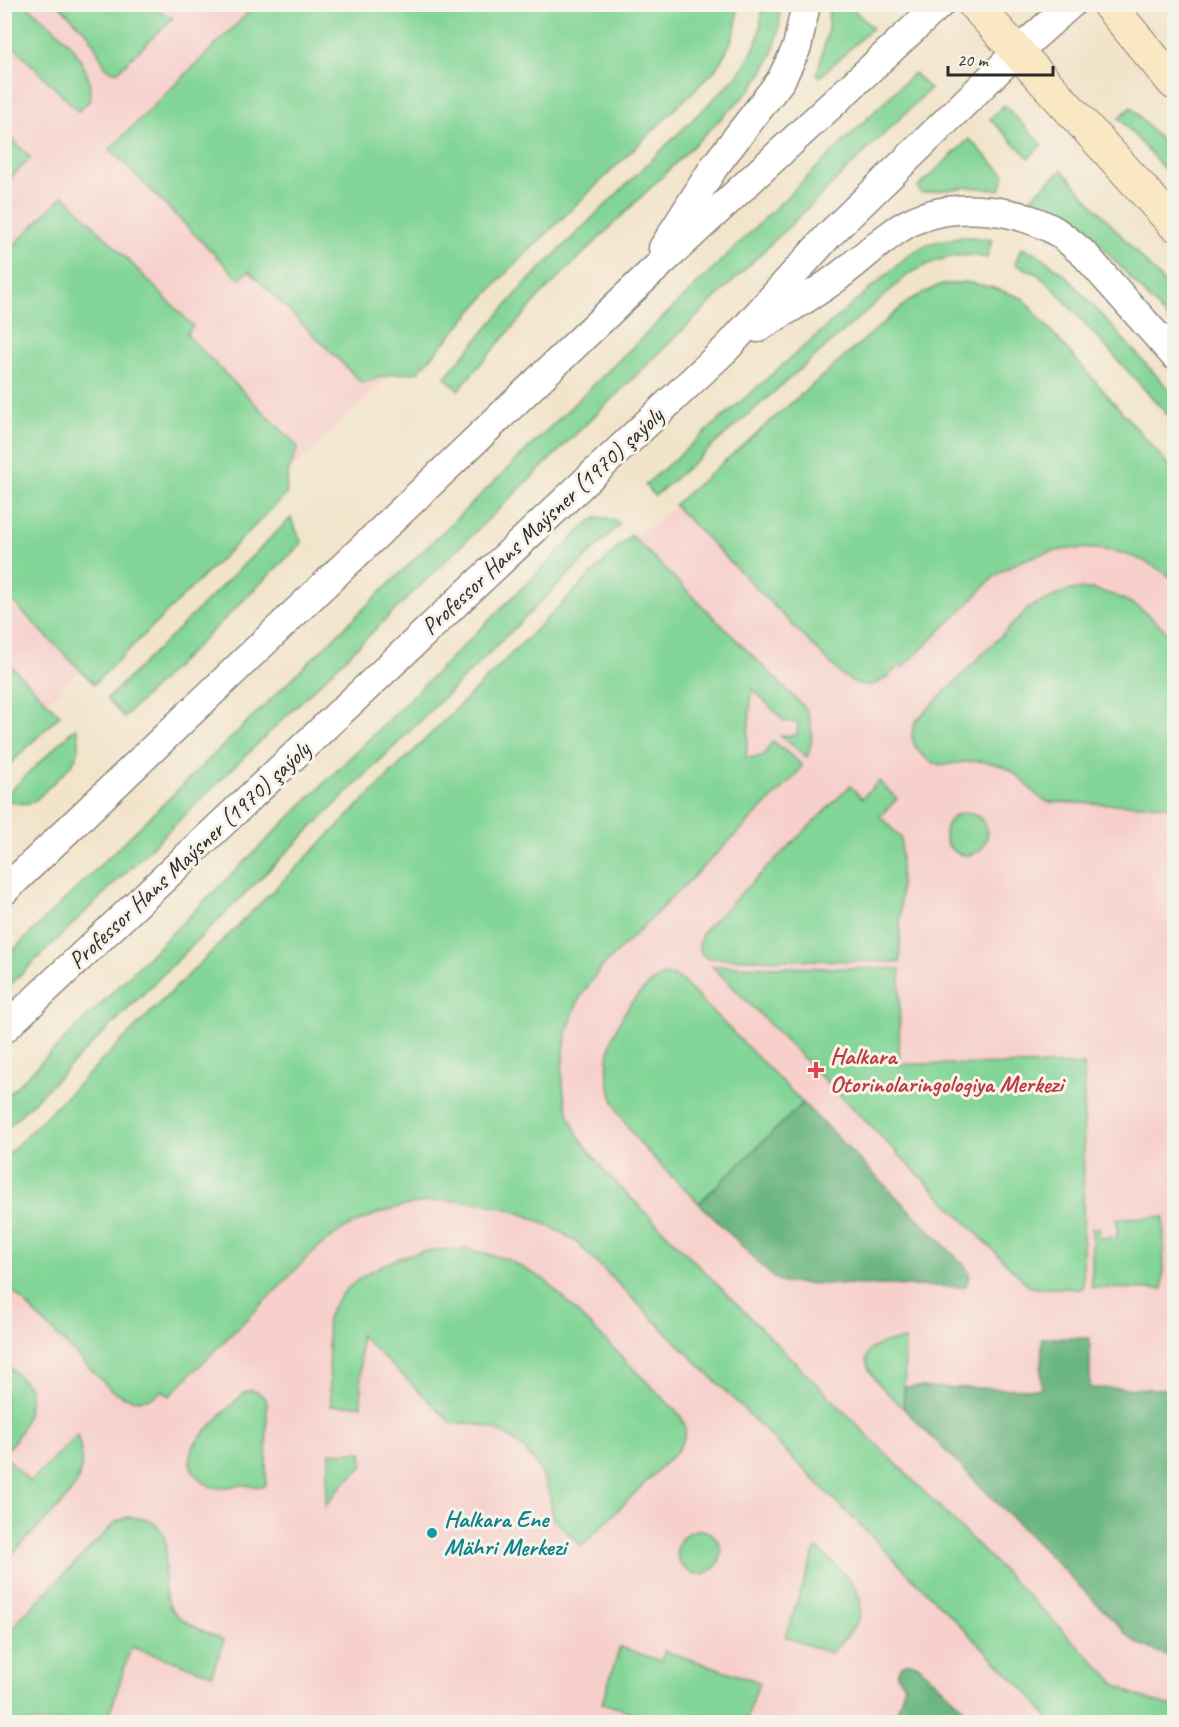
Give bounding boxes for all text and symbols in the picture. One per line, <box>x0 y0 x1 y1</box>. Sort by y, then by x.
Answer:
scale bar <box>948 39 1053 77</box>
text: 20 m <box>957 49 990 71</box>
street label: Professor Hans Maýsner (1970) şaýoly <box>415 400 671 641</box>
street label: Professor Hans Maýsner (1970) şaýoly <box>62 734 318 975</box>
place label: Halkara Otorinolaringologiya Merkezi <box>830 1041 1066 1099</box>
marker: Halkara Otorinolaringologiya Merkezi <box>807 1061 825 1079</box>
place label: Halkara Ene Mähri Merkezi <box>444 1504 569 1562</box>
marker: Halkara Ene Mähri Merkezi <box>425 1526 439 1540</box>

